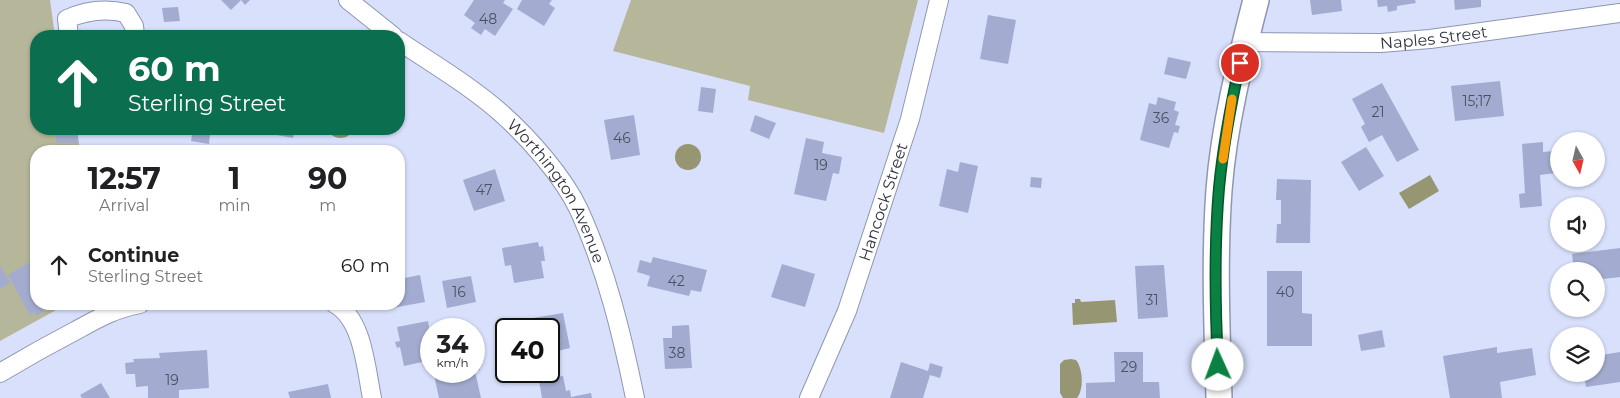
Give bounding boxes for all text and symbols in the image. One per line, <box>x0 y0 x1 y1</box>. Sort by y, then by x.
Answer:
house number: 48 <box>479 10 497 28</box>
street label: Naples Street <box>1379 22 1489 53</box>
pin <box>1219 42 1261 84</box>
text: 60 m <box>128 47 221 90</box>
icon: arrive <box>1226 49 1254 77</box>
icon: ahead <box>45 50 110 115</box>
text: Sterling Street <box>128 90 286 117</box>
house number: 15;17 <box>1462 92 1492 110</box>
house number: 21 <box>1371 103 1385 121</box>
house number: 36 <box>1153 109 1170 127</box>
street label: Worthington Avenue <box>503 115 608 266</box>
house number: 46 <box>613 129 631 147</box>
north arrow <box>1550 132 1605 188</box>
map controls <box>1550 132 1605 382</box>
street label: Hancock Street <box>855 140 912 263</box>
house number: 19 <box>814 156 828 174</box>
text: 12:57 <box>87 160 161 197</box>
text: 1 <box>229 160 240 197</box>
text: 90 <box>308 160 347 197</box>
house number: 47 <box>476 181 492 199</box>
text: Arrival <box>99 196 149 215</box>
text: min <box>218 196 251 215</box>
text: m <box>319 196 336 215</box>
button: sound <box>1550 197 1605 252</box>
text: Continue <box>88 244 179 267</box>
icon: ahead <box>45 251 73 279</box>
text: 60 m <box>341 254 390 277</box>
button: search <box>1550 262 1605 317</box>
text: Sterling Street <box>88 267 203 286</box>
house number: 42 <box>667 272 685 290</box>
house number: 16 <box>452 283 466 301</box>
house number: 40 <box>1276 283 1294 301</box>
house number: 31 <box>1146 291 1158 309</box>
speed limit sign: 40 <box>495 318 560 383</box>
button: layers <box>1550 327 1605 382</box>
text: 34 <box>436 329 469 359</box>
position arrow <box>1191 338 1243 390</box>
house number: 38 <box>669 344 685 362</box>
text: km/h <box>436 355 469 370</box>
house number: 29 <box>1121 358 1137 376</box>
house number: 19 <box>165 371 179 389</box>

